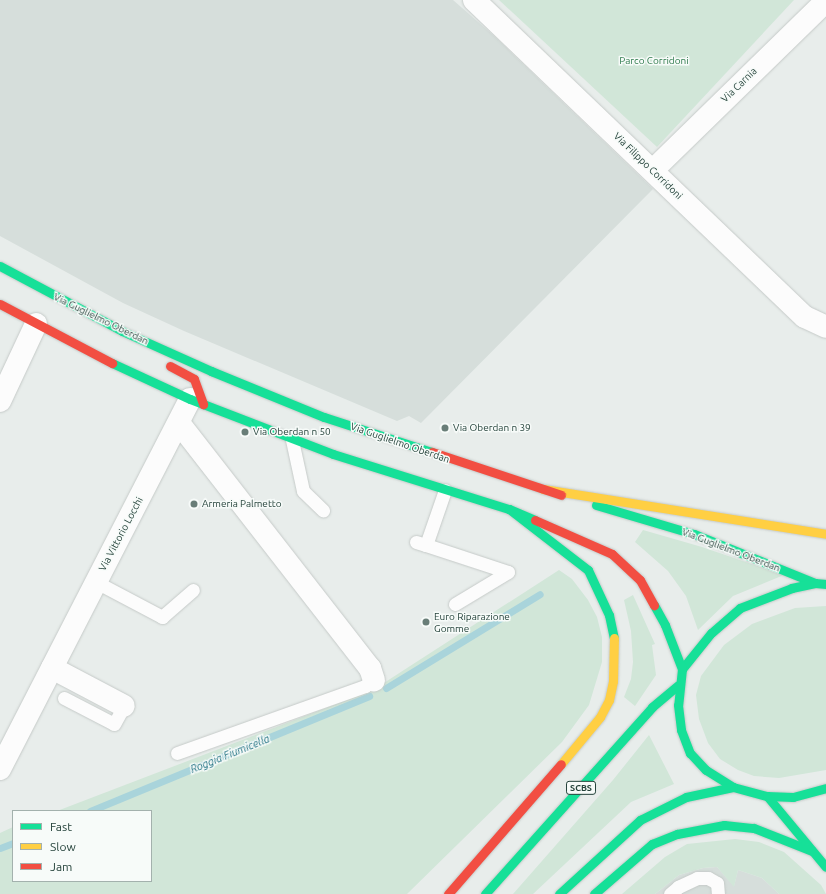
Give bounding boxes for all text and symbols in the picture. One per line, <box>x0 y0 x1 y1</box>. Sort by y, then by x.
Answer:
park label: Parco Corridoni <box>619 55 689 67</box>
street label: Via Carnia <box>719 65 759 105</box>
street label: Via Filippo Corridoni <box>611 130 685 202</box>
street label: Via Guglielmo Oberdan <box>52 291 150 347</box>
street label: Via Guglielmo Oberdan <box>349 420 451 466</box>
place label: Via Oberdan n 39 <box>453 422 531 434</box>
marker: Via Oberdan n 39 <box>440 423 450 433</box>
place label: Via Oberdan n 50 <box>253 426 331 438</box>
marker: Via Oberdan n 50 <box>240 427 250 437</box>
street label: Via Vittorio Locchi <box>96 495 146 573</box>
place label: Armeria Palmetto <box>202 498 282 510</box>
marker: Armeria Palmetto <box>189 499 199 509</box>
street label: Via Guglielmo Oberdan <box>680 526 782 574</box>
place label: Euro Riparazione Gomme <box>434 610 510 634</box>
marker: Euro Riparazione Gomme <box>421 617 431 627</box>
water label: Roggia Fiumicella <box>188 732 272 776</box>
road number: SCBS <box>566 781 596 795</box>
legend <box>12 810 152 882</box>
text: Fast <box>50 820 72 833</box>
text: Slow <box>50 840 76 853</box>
text: Jam <box>50 860 72 873</box>

